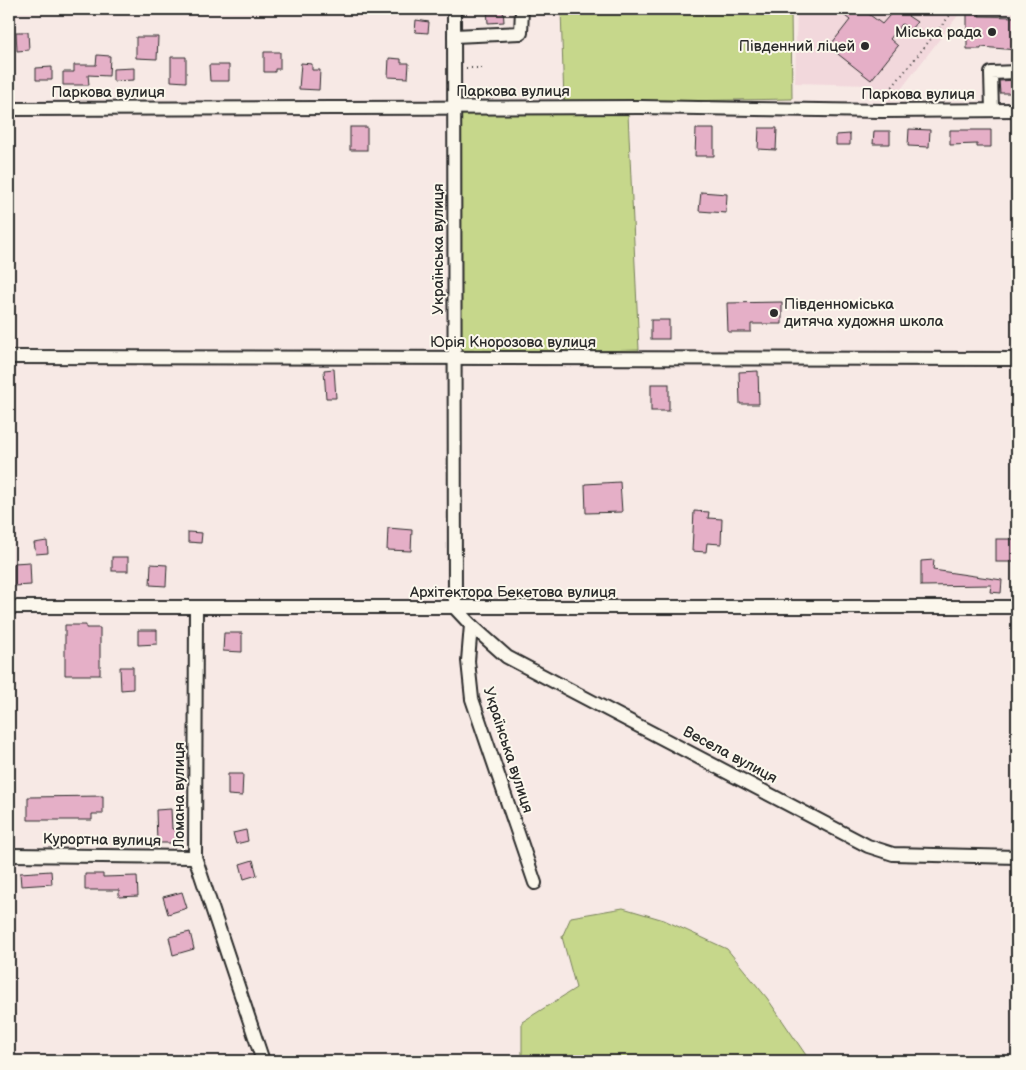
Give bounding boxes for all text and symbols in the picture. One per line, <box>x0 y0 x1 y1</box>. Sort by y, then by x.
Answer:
place label: Міська рада <box>895 23 982 42</box>
marker: Міська рада <box>986 26 998 38</box>
place label: Південний ліцей <box>739 37 855 56</box>
marker: Південний ліцей <box>859 40 871 52</box>
street label: Паркова вулиця <box>456 82 570 101</box>
street label: Паркова вулиця <box>51 83 165 102</box>
street label: Паркова вулиця <box>861 85 975 104</box>
street label: Українська вулиця <box>429 183 448 315</box>
place label: Південноміська дитяча художня школа <box>784 295 944 331</box>
marker: Південноміська дитяча художня школа <box>768 307 780 319</box>
street label: Юрія Кнорозова вулиця <box>430 333 596 352</box>
street label: Архітектора Бекетова вулиця <box>409 583 616 602</box>
street label: Українська вулиця <box>479 685 537 815</box>
street label: Весела вулиця <box>680 722 780 788</box>
street label: Ломана вулиця <box>170 742 189 849</box>
street label: Курортна вулиця <box>43 829 161 851</box>

